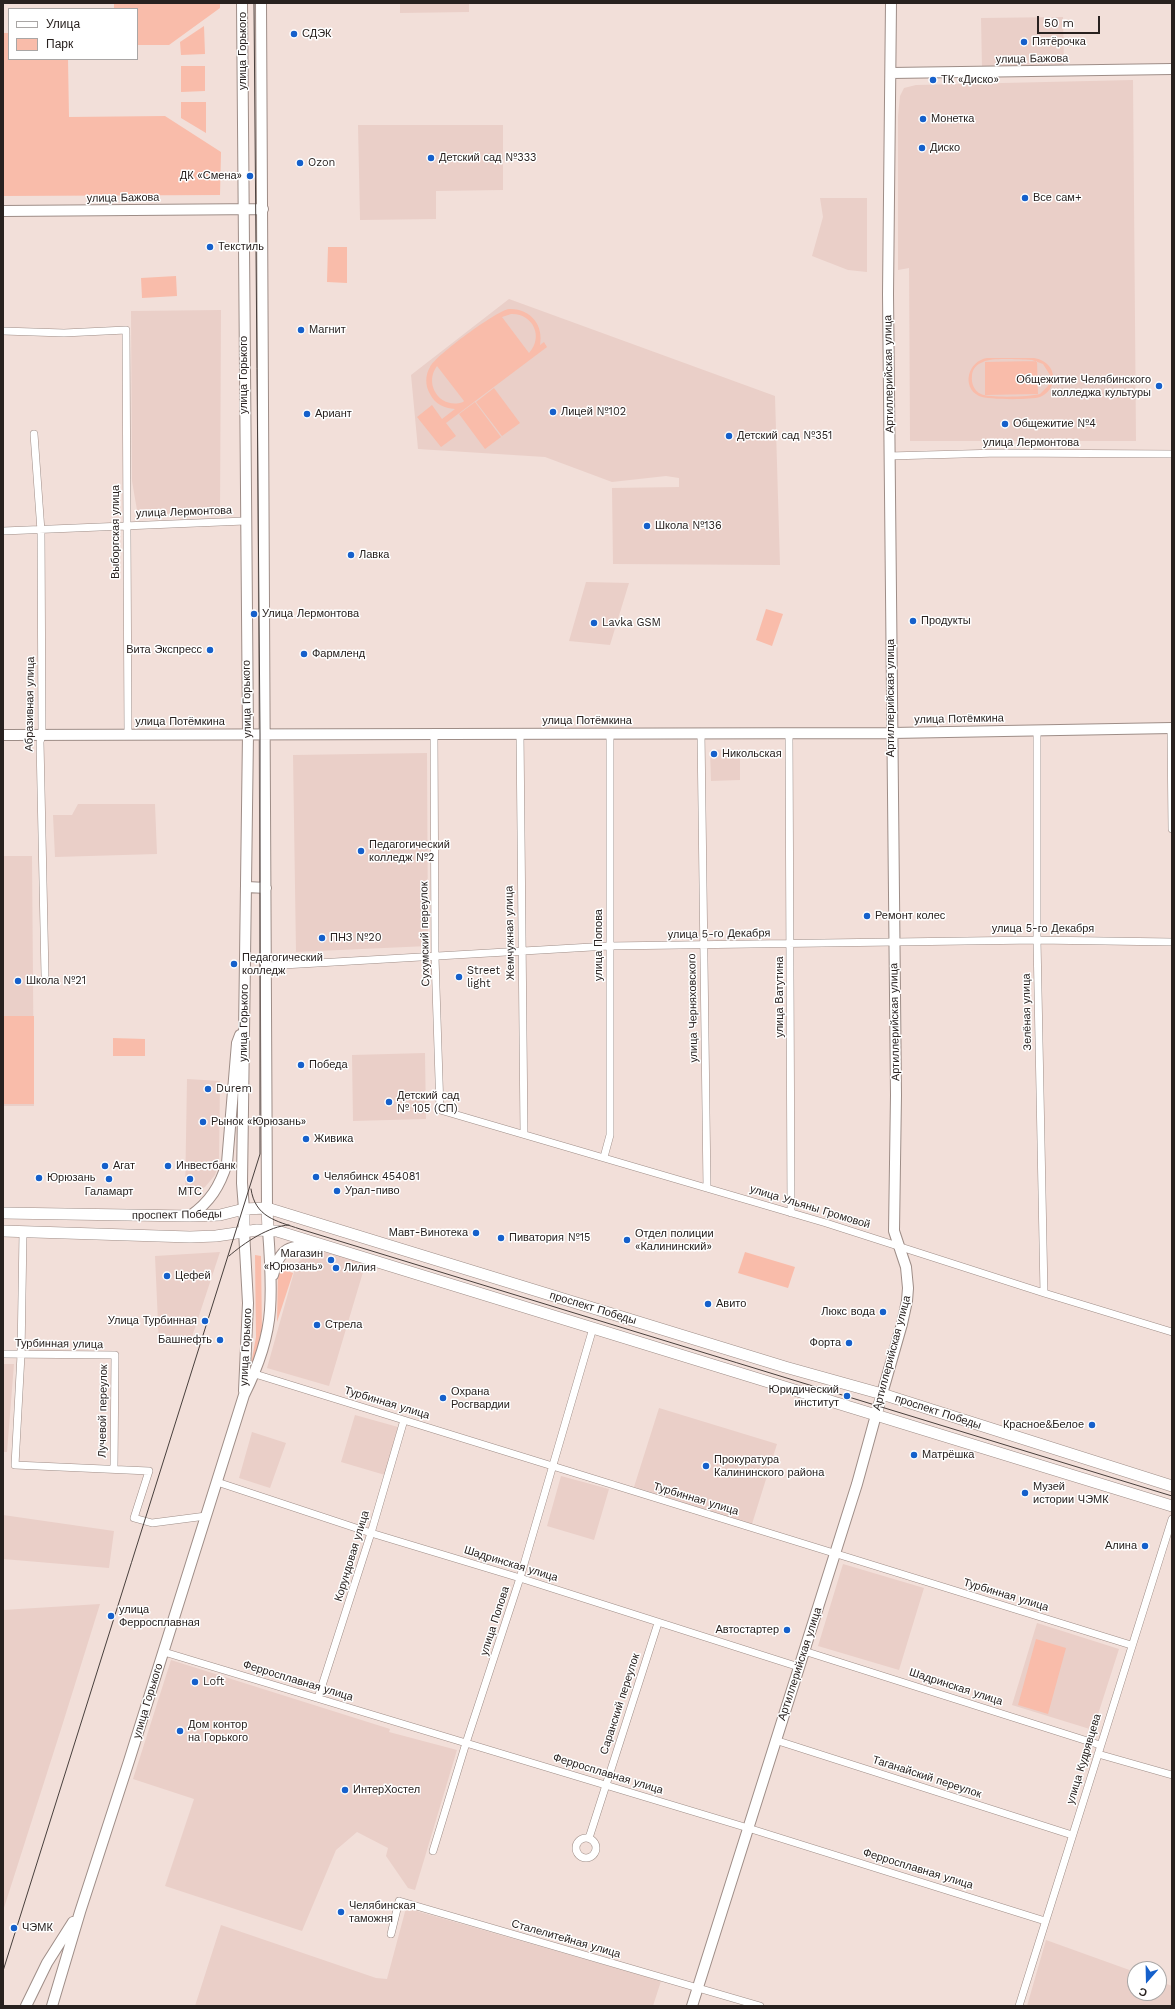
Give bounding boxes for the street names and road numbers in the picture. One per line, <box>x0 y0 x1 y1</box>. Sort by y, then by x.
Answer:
street label: улица Горького <box>236 12 250 90</box>
street label: улица Бажова <box>996 52 1068 66</box>
street label: улица Бажова <box>87 191 159 205</box>
street label: Артиллерийская улица <box>881 315 897 433</box>
street label: улица Горького <box>237 336 251 414</box>
street label: улица Лермонтова <box>983 436 1079 450</box>
street label: Выборгская улица <box>109 485 123 579</box>
street label: улица Лермонтова <box>136 504 232 520</box>
street label: Артиллерийская улица <box>884 639 898 757</box>
street label: Абразивная улица <box>23 656 37 752</box>
street label: улица Горького <box>240 660 254 738</box>
street label: улица Потёмкина <box>914 712 1004 726</box>
street label: улица Потёмкина <box>542 714 632 728</box>
street label: улица Потёмкина <box>135 715 225 729</box>
street label: Сухумский переулок <box>417 881 433 987</box>
street label: Жемчужная улица <box>503 886 517 980</box>
street label: улица Попова <box>592 909 606 981</box>
street label: улица 5-го Декабря <box>992 922 1094 936</box>
street label: улица 5-го Декабря <box>668 927 770 941</box>
street label: улица Черняховского <box>685 953 701 1063</box>
street label: улица Ватутина <box>773 956 787 1038</box>
street label: Артиллерийская улица <box>887 963 903 1081</box>
street label: Зелёная улица <box>1020 973 1034 1051</box>
street label: улица Горького <box>237 984 251 1062</box>
street label: улица Ульяны Громовой <box>748 1182 872 1232</box>
street label: проспект Победы <box>132 1208 222 1222</box>
street label: проспект Победы <box>548 1289 638 1327</box>
street label: Артиллерийская улица <box>870 1294 914 1412</box>
street label: улица Горького <box>237 1308 255 1386</box>
street label: Турбинная улица <box>15 1337 103 1351</box>
street label: Лучевой переулок <box>96 1364 110 1458</box>
street label: Турбинная улица <box>343 1384 431 1422</box>
street label: проспект Победы <box>893 1392 983 1432</box>
street label: Турбинная улица <box>652 1480 740 1518</box>
street label: Корундовая улица <box>332 1509 372 1603</box>
street label: Шадринская улица <box>462 1543 560 1585</box>
street label: Турбинная улица <box>962 1576 1050 1614</box>
street label: улица Попова <box>478 1585 512 1657</box>
street label: Артиллерийская улица <box>775 1606 825 1722</box>
street label: Саранский переулок <box>597 1652 643 1756</box>
street label: Ферросплавная улица <box>241 1658 355 1704</box>
street label: улица Горького <box>130 1662 166 1740</box>
street label: Шадринская улица <box>908 1666 1004 1708</box>
street label: улица Кудрявцева <box>1064 1712 1104 1806</box>
street label: Ферросплавная улица <box>551 1751 665 1797</box>
street label: Таганайский переулок <box>871 1753 983 1801</box>
street label: Ферросплавная улица <box>861 1846 975 1892</box>
street label: Сталелитейная улица <box>510 1917 622 1961</box>

